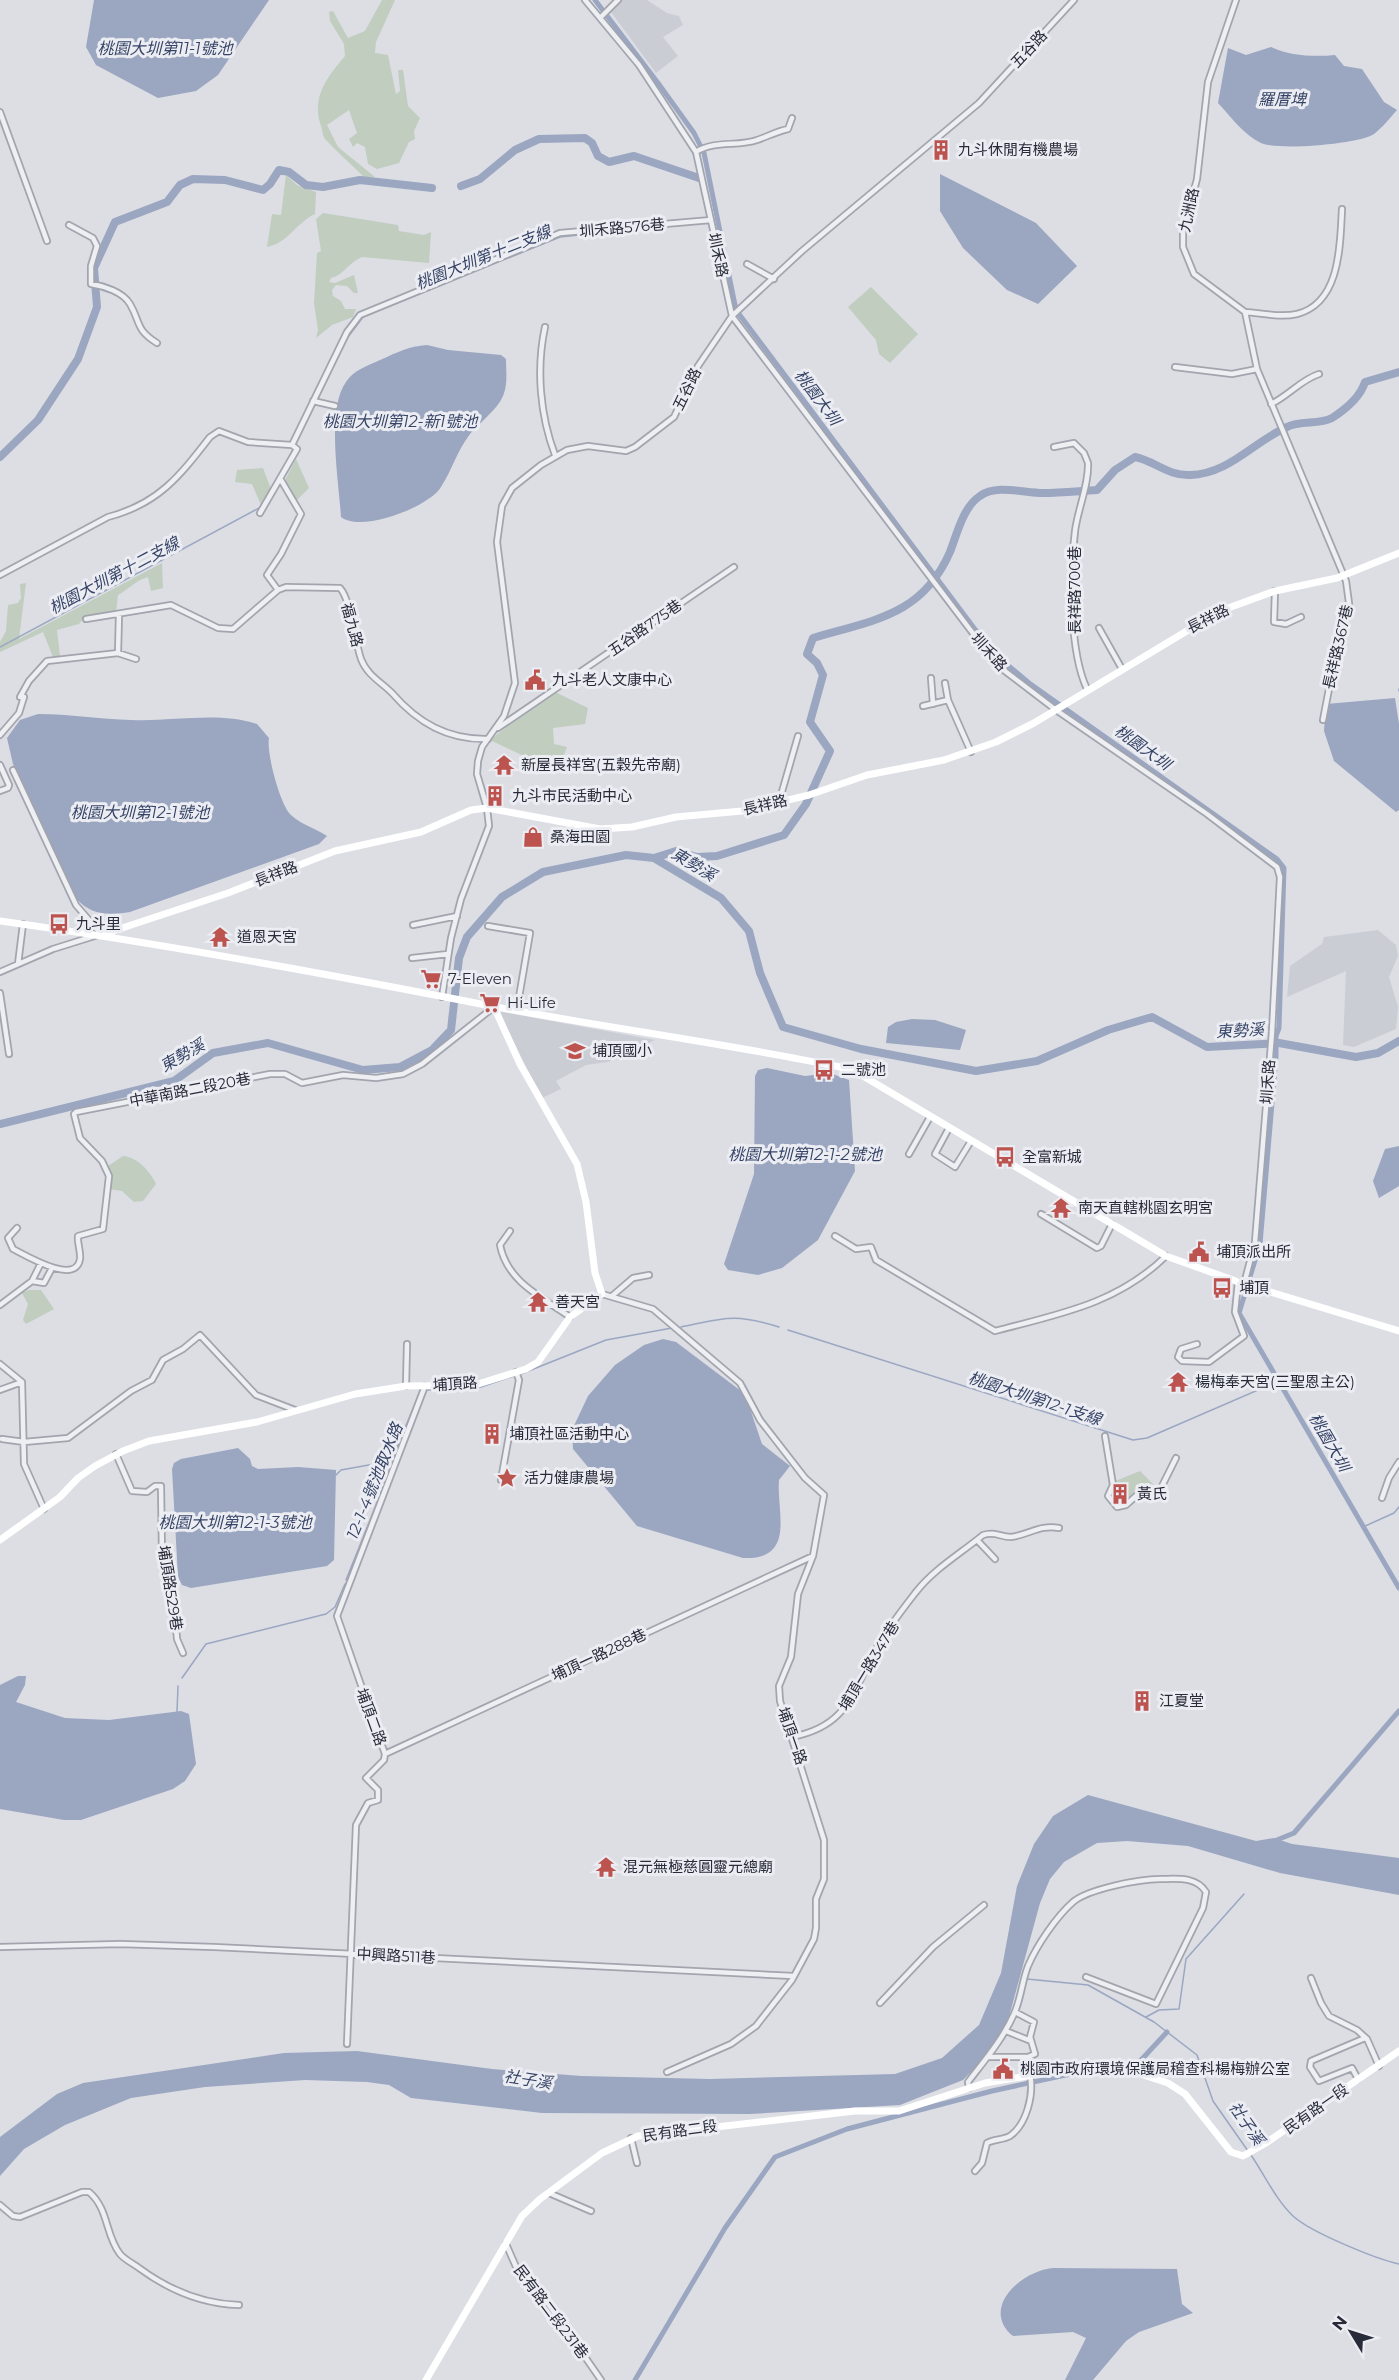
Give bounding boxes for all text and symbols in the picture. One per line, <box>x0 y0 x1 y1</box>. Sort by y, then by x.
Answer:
street label: 五谷路 <box>1006 26 1051 72</box>
water label: 桃園大圳第11-1號池 <box>97 39 235 58</box>
water label: 羅厝埤 <box>1258 90 1308 109</box>
building icon: 九斗休閒有機農場 <box>929 138 953 162</box>
place label: 九斗休閒有機農場 <box>958 140 1078 159</box>
street label: 九洲路 <box>1175 186 1202 234</box>
street label: 圳禾路576巷 <box>578 214 666 241</box>
water label: 桃園大圳第十二支線 <box>413 221 555 293</box>
street label: 圳禾路 <box>705 231 732 279</box>
street label: 五谷路 <box>668 364 705 413</box>
water label: 桃園大圳 <box>791 366 846 430</box>
water label: 桃園大圳第12-新1號池 <box>323 412 479 431</box>
water label: 桃園大圳第十二支線 <box>46 532 184 618</box>
street label: 長祥路700巷 <box>1065 546 1084 634</box>
street label: 五谷路775巷 <box>604 595 685 660</box>
street label: 長祥路 <box>1183 600 1232 637</box>
street label: 福九路 <box>337 601 367 649</box>
street label: 長祥路367巷 <box>1319 603 1356 691</box>
street label: 圳禾路 <box>967 629 1011 675</box>
public building icon: 九斗老人文康中心 <box>523 668 547 692</box>
place label: 九斗老人文康中心 <box>552 670 672 689</box>
water label: 桃園大圳 <box>1111 721 1176 775</box>
temple icon: 新屋長祥宮(五穀先帝廟) <box>492 753 516 777</box>
place label: 新屋長祥宮(五穀先帝廟) <box>521 755 681 774</box>
building icon: 九斗市民活動中心 <box>483 784 507 808</box>
place label: 九斗市民活動中心 <box>512 786 632 805</box>
street label: 長祥路 <box>741 790 789 819</box>
water label: 桃園大圳第12-1號池 <box>71 803 211 822</box>
shop icon: 桑海田園 <box>521 825 545 849</box>
place label: 桑海田園 <box>550 827 610 846</box>
water label: 東勢溪 <box>668 844 721 886</box>
street label: 長祥路 <box>251 857 300 890</box>
bus stop icon: 九斗里 <box>47 912 71 936</box>
place label: 九斗里 <box>76 914 121 933</box>
temple icon: 道恩天宮 <box>208 925 232 949</box>
place label: 道恩天宮 <box>237 927 297 946</box>
supermarket icon: 7-Eleven <box>419 967 443 991</box>
place label: 7-Eleven <box>448 969 512 988</box>
supermarket icon: Hi-Life <box>478 991 502 1015</box>
place label: Hi-Life <box>507 993 556 1012</box>
water label: 東勢溪 <box>1216 1020 1266 1041</box>
water label: 東勢溪 <box>157 1034 210 1076</box>
school or university icon: 埔頂國小 <box>563 1039 587 1063</box>
place label: 埔頂國小 <box>592 1041 652 1060</box>
bus stop icon: 二號池 <box>812 1058 836 1082</box>
street label: 圳禾路 <box>1256 1059 1279 1105</box>
place label: 二號池 <box>841 1060 886 1079</box>
street label: 中華南路二段20巷 <box>128 1068 252 1111</box>
water label: 桃園大圳第12-1-2號池 <box>728 1145 884 1164</box>
bus stop icon: 全富新城 <box>993 1145 1017 1169</box>
place label: 全富新城 <box>1022 1147 1082 1166</box>
temple icon: 南天直轄桃園玄明宮 <box>1049 1196 1073 1220</box>
place label: 南天直轄桃園玄明宮 <box>1078 1198 1213 1217</box>
public building icon: 埔頂派出所 <box>1187 1240 1211 1264</box>
place label: 埔頂派出所 <box>1216 1242 1291 1261</box>
bus stop icon: 埔頂 <box>1210 1276 1234 1300</box>
place label: 埔頂 <box>1239 1278 1269 1297</box>
temple icon: 善天宮 <box>526 1290 550 1314</box>
place label: 善天宮 <box>555 1292 600 1311</box>
water label: 桃園大圳第12-1支線 <box>966 1368 1105 1430</box>
temple icon: 楊梅奉天宮(三聖恩主公) <box>1166 1370 1190 1394</box>
street label: 埔頂路 <box>432 1372 478 1395</box>
place label: 楊梅奉天宮(三聖恩主公) <box>1195 1372 1355 1391</box>
water label: 桃園大圳 <box>1305 1410 1355 1476</box>
water label: 12-1-4號池取水路 <box>343 1419 407 1542</box>
building icon: 埔頂社區活動中心 <box>480 1422 504 1446</box>
place label: 埔頂社區活動中心 <box>509 1424 629 1443</box>
place icon: 活力健康農場 <box>495 1466 519 1490</box>
place label: 活力健康農場 <box>524 1468 614 1487</box>
building icon: 黃氏 <box>1108 1482 1132 1506</box>
place label: 黃氏 <box>1137 1484 1167 1503</box>
water label: 桃園大圳第12-1-3號池 <box>158 1513 314 1532</box>
street label: 埔頂路529巷 <box>154 1544 187 1632</box>
street label: 埔頂一路347巷 <box>834 1617 903 1714</box>
street label: 埔頂一路288巷 <box>548 1624 649 1685</box>
street label: 埔頂二路 <box>352 1685 391 1748</box>
building icon: 江夏堂 <box>1130 1689 1154 1713</box>
place label: 江夏堂 <box>1159 1691 1204 1710</box>
street label: 埔頂一路 <box>774 1704 811 1767</box>
temple icon: 混元無極慈圓靈元總廟 <box>594 1855 618 1879</box>
place label: 混元無極慈圓靈元總廟 <box>623 1857 773 1876</box>
street label: 中興路511巷 <box>356 1944 436 1967</box>
public building icon: 桃園市政府環境保護局稽查科楊梅辦公室 <box>991 2057 1015 2081</box>
place label: 桃園市政府環境保護局稽查科楊梅辦公室 <box>1020 2059 1290 2078</box>
water label: 社子溪 <box>503 2066 555 2093</box>
street label: 民有路一段 <box>1280 2079 1352 2138</box>
water label: 社子溪 <box>1225 2098 1269 2150</box>
street label: 民有路二段 <box>641 2116 718 2145</box>
street label: 民有路二段231巷 <box>510 2261 593 2362</box>
north arrow <box>1321 2302 1381 2362</box>
text: N <box>1328 2312 1351 2334</box>

